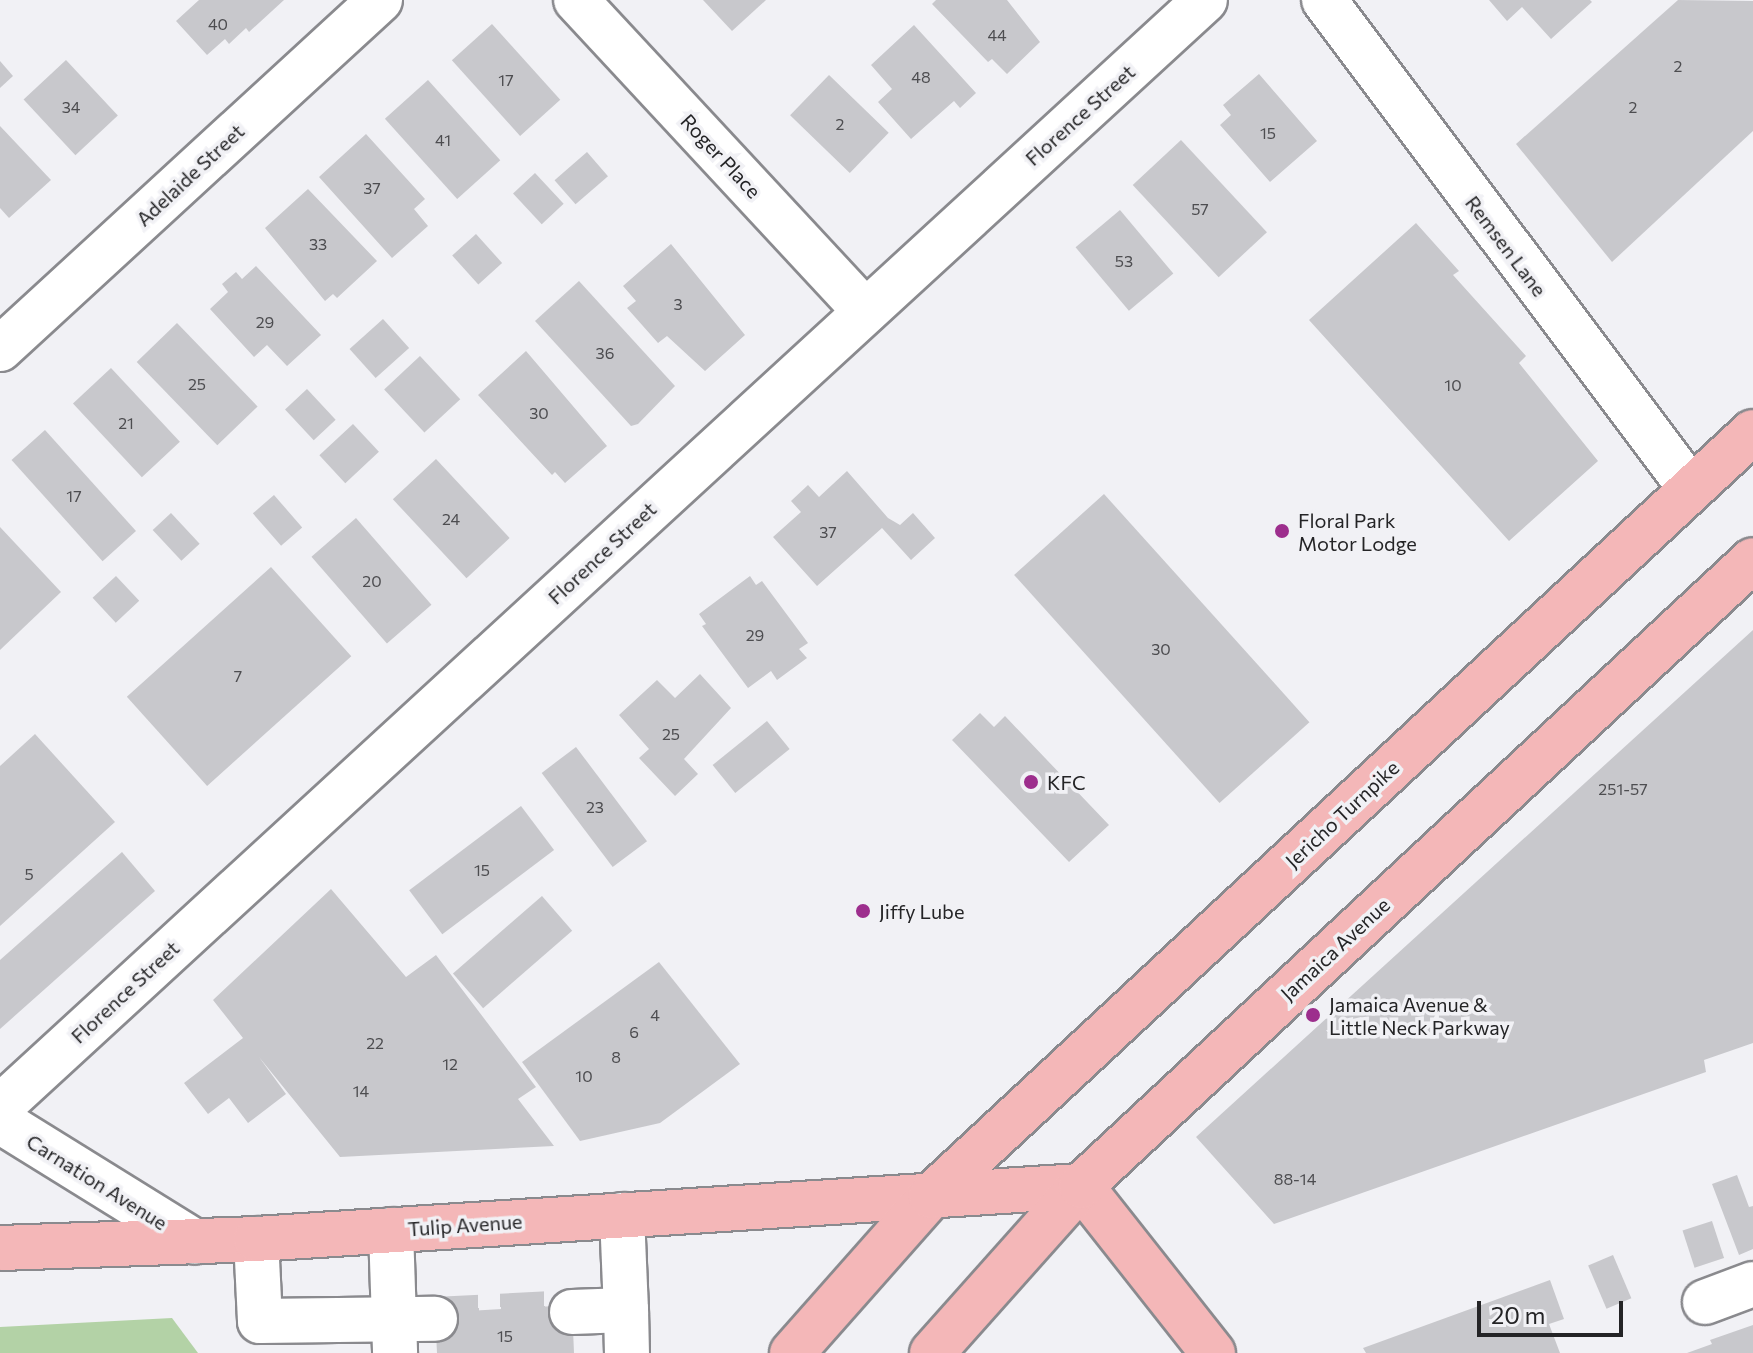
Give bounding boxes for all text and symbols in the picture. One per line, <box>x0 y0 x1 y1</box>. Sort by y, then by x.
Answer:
house number: 40 <box>208 14 228 34</box>
house number: 44 <box>987 25 1007 45</box>
house number: 2 <box>1674 56 1682 76</box>
street label: Florence Street <box>1020 60 1140 170</box>
house number: 48 <box>911 67 931 87</box>
house number: 17 <box>498 70 514 90</box>
house number: 34 <box>62 97 80 117</box>
house number: 2 <box>1629 97 1637 117</box>
street label: Roger Place <box>676 109 766 203</box>
house number: 2 <box>836 114 844 134</box>
street label: Adelaide Street <box>131 119 249 231</box>
house number: 15 <box>1260 123 1276 143</box>
house number: 41 <box>435 130 451 150</box>
house number: 37 <box>363 178 381 198</box>
street label: Remsen Lane <box>1460 191 1552 301</box>
house number: 57 <box>1191 199 1209 219</box>
house number: 33 <box>309 234 327 254</box>
house number: 53 <box>1115 251 1133 271</box>
house number: 3 <box>673 294 683 314</box>
house number: 29 <box>256 312 274 332</box>
house number: 36 <box>596 343 614 363</box>
house number: 25 <box>188 374 206 394</box>
house number: 10 <box>1444 375 1462 395</box>
house number: 30 <box>529 403 549 423</box>
house number: 21 <box>118 413 134 433</box>
house number: 17 <box>66 486 82 506</box>
street label: Florence Street <box>543 497 661 609</box>
place label: Floral Park Motor Lodge <box>1298 508 1417 555</box>
house number: 24 <box>442 509 460 529</box>
house number: 37 <box>819 522 837 542</box>
marker: Floral Park Motor Lodge <box>1273 522 1291 540</box>
house number: 20 <box>362 571 382 591</box>
house number: 29 <box>746 625 764 645</box>
house number: 30 <box>1151 639 1171 659</box>
house number: 7 <box>234 666 242 686</box>
house number: 25 <box>662 724 680 744</box>
street label: Jericho Turnpike <box>1280 755 1404 873</box>
place label: KFC <box>1047 770 1086 794</box>
marker: KFC <box>1022 773 1040 791</box>
house number: 251-57 <box>1598 779 1648 799</box>
house number: 23 <box>586 797 604 817</box>
house number: 15 <box>474 860 490 880</box>
house number: 5 <box>24 864 34 884</box>
street label: Jamaica Avenue <box>1276 892 1394 1006</box>
place label: Jiffy Lube <box>879 899 964 923</box>
marker: Jiffy Lube <box>854 902 872 920</box>
street label: Florence Street <box>66 936 184 1048</box>
place label: Jamaica Avenue & Little Neck Parkway <box>1329 992 1510 1039</box>
house number: 4 <box>650 1005 660 1025</box>
marker: Jamaica Avenue & Little Neck Parkway <box>1304 1006 1322 1024</box>
house number: 6 <box>629 1022 639 1042</box>
house number: 22 <box>366 1033 384 1053</box>
house number: 8 <box>611 1047 621 1067</box>
house number: 12 <box>442 1054 458 1074</box>
house number: 10 <box>575 1066 593 1086</box>
house number: 14 <box>353 1081 369 1101</box>
street label: Carnation Avenue <box>22 1129 172 1235</box>
house number: 88-14 <box>1274 1169 1316 1189</box>
street label: Tulip Avenue <box>407 1209 523 1241</box>
scale bar <box>1481 1285 1627 1335</box>
text: 20 m <box>1491 1300 1545 1329</box>
house number: 15 <box>497 1326 513 1346</box>

